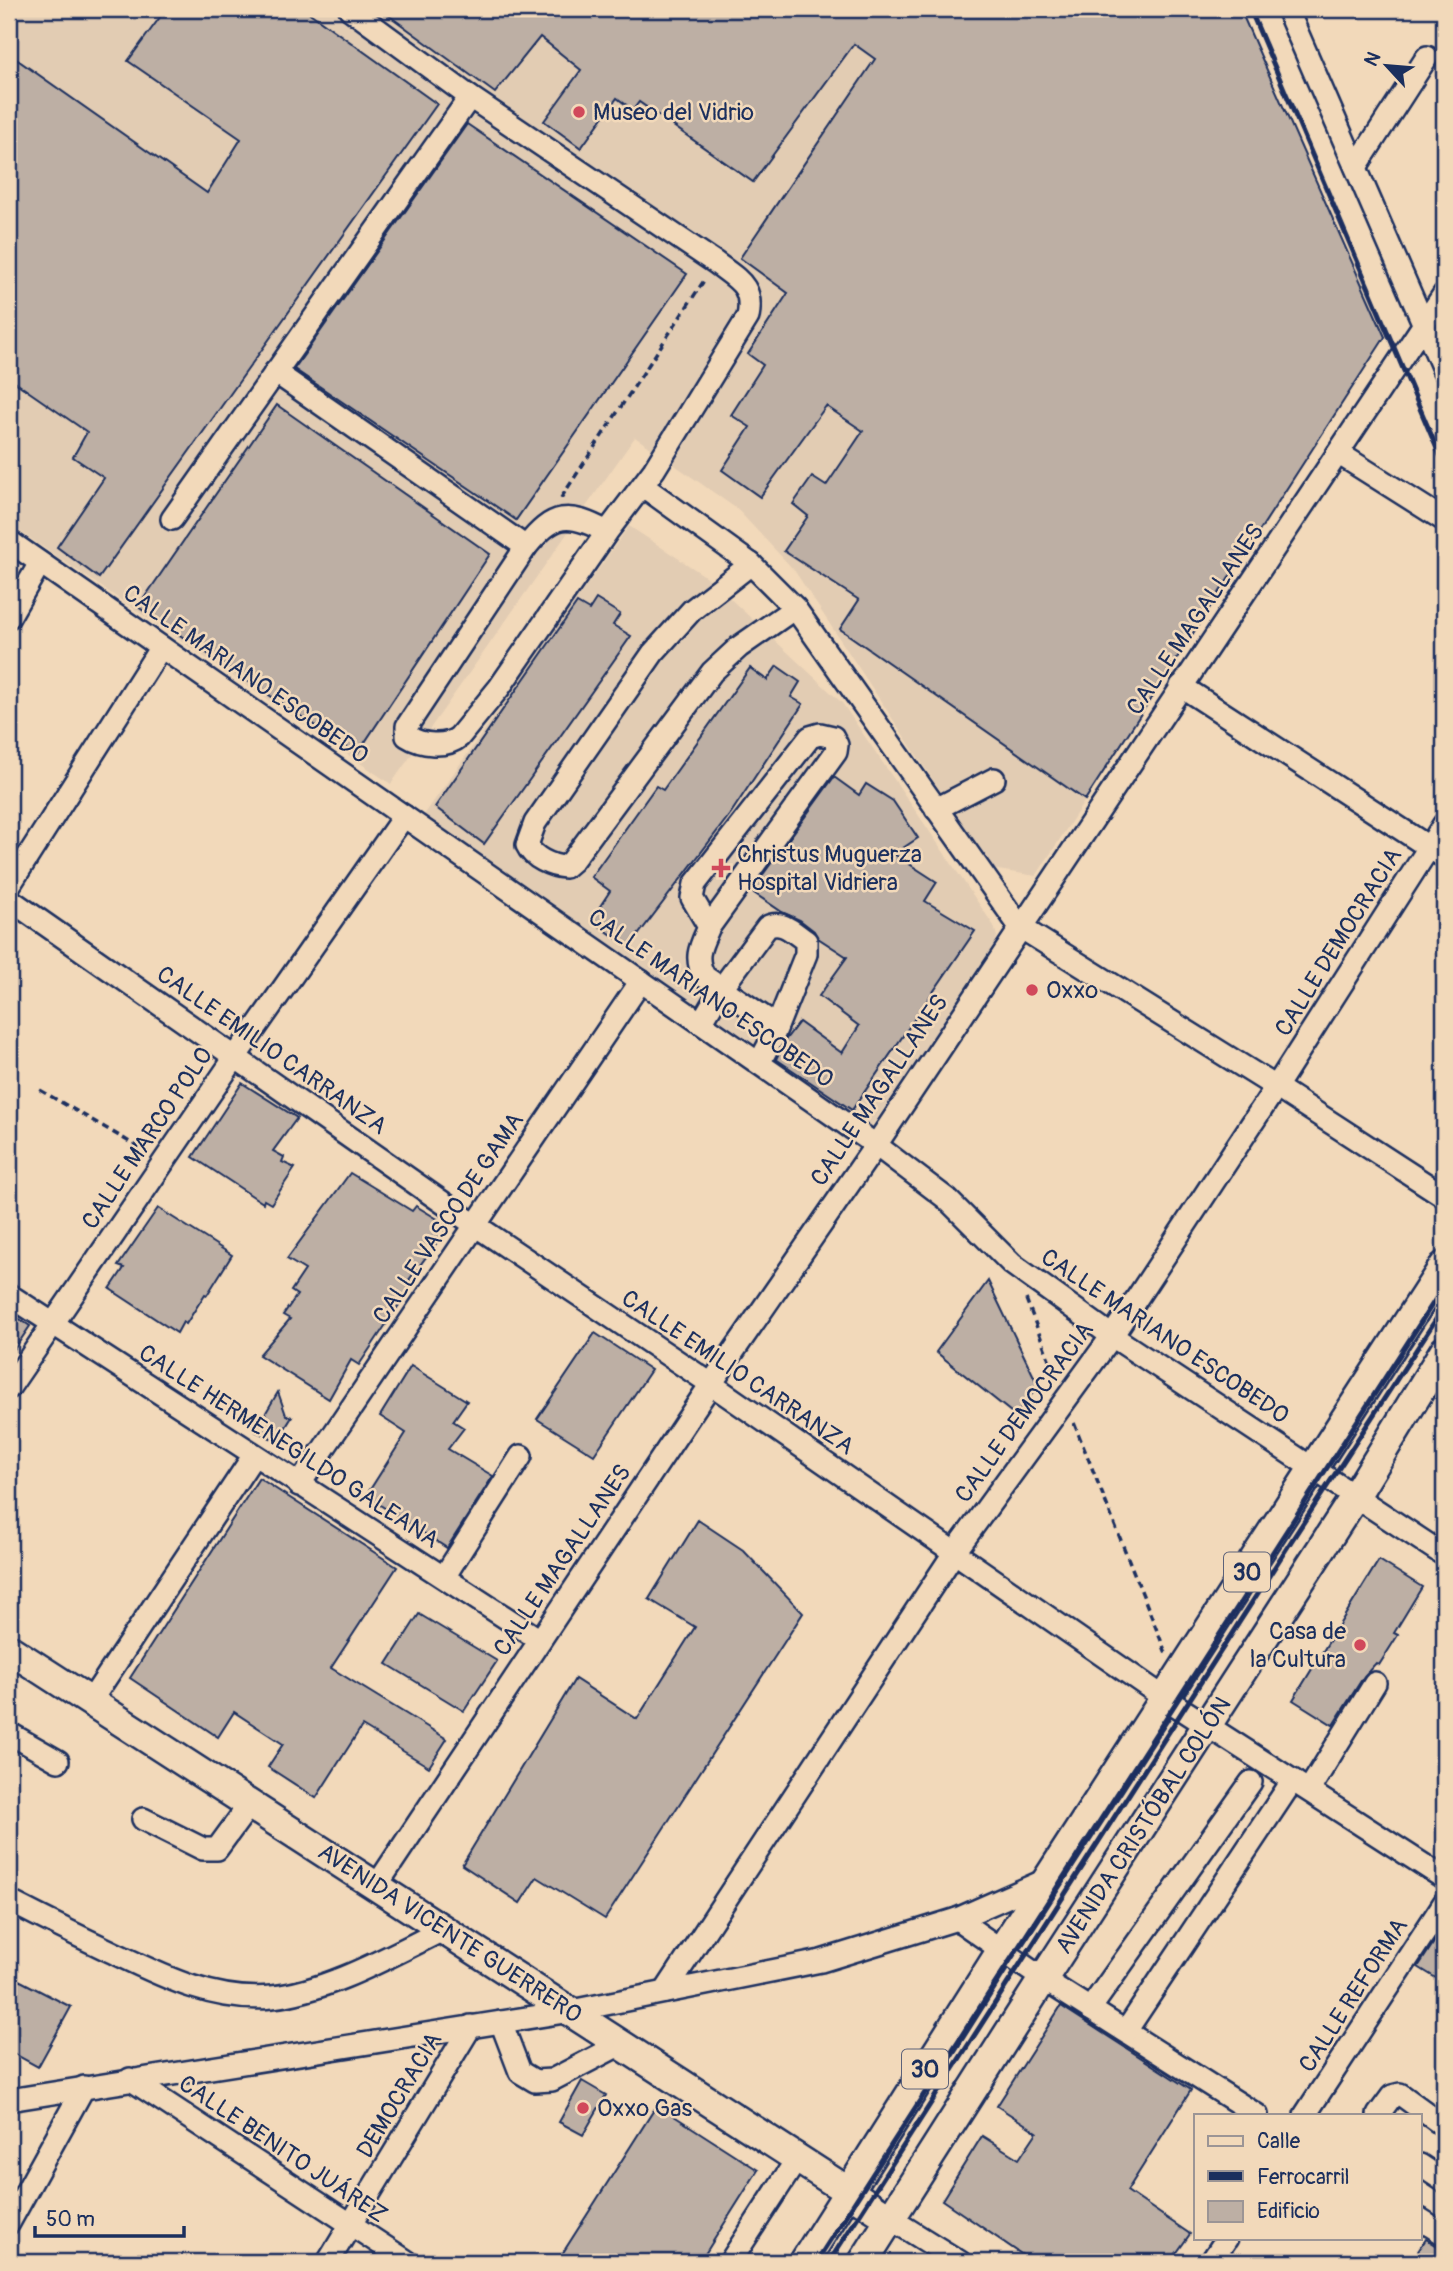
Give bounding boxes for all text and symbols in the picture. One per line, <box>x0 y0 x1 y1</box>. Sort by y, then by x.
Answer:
north arrow <box>1352 32 1422 102</box>
text: N <box>1359 48 1386 70</box>
place label: Museo del Vidrio <box>593 98 754 127</box>
marker: Museo del Vidrio <box>571 104 587 120</box>
street label: CALLE MAGALLANES <box>1121 518 1270 721</box>
street label: CALLE MARIANO ESCOBEDO <box>117 579 374 770</box>
place label: Christus Muguerza Hospital Vidriera <box>737 840 922 897</box>
street label: CALLE DEMOCRACIA <box>1269 843 1408 1042</box>
marker: Christus Muguerza Hospital Vidriera <box>711 858 731 878</box>
street label: CALLE MARIANO ESCOBEDO <box>582 903 839 1094</box>
street label: CALLE EMILIO CARRANZA <box>151 960 392 1141</box>
place label: Oxxo <box>1046 976 1098 1005</box>
marker: Oxxo <box>1024 982 1040 998</box>
street label: CALLE MAGALLANES <box>805 989 954 1192</box>
street label: CALLE MARCO POLO <box>76 1042 219 1235</box>
street label: CALLE VASCO DE GAMA <box>367 1107 530 1329</box>
street label: CALLE MARIANO ESCOBEDO <box>1035 1243 1294 1430</box>
street label: CALLE EMILIO CARRANZA <box>616 1284 860 1461</box>
street label: CALLE DEMOCRACIA <box>949 1316 1100 1508</box>
street label: CALLE HERMENEGILDO GALEANA <box>133 1338 444 1555</box>
street label: CALLE MAGALLANES <box>488 1459 637 1662</box>
road number: 30 <box>1224 1553 1270 1592</box>
place label: Casa de la Cultura <box>1250 1617 1346 1674</box>
marker: Casa de la Cultura <box>1352 1637 1368 1653</box>
street label: AVENIDA CRISTÓBAL COLÓN <box>1049 1691 1237 1959</box>
street label: AVENIDA VICENTE GUERRERO <box>312 1837 587 2030</box>
street label: CALLE REFORMA <box>1293 1913 1414 2078</box>
street label: DEMOCRACIA <box>351 2027 448 2163</box>
road number: 30 <box>902 2050 948 2088</box>
street label: CALLE BENITO JUÁREZ <box>173 2069 392 2230</box>
place label: Oxxo Gas <box>597 2094 692 2123</box>
marker: Oxxo Gas <box>575 2100 591 2116</box>
legend <box>1194 2114 1422 2240</box>
text: Calle <box>1257 2128 1301 2155</box>
text: Ferrocarril <box>1257 2164 1349 2191</box>
scale bar <box>35 2194 184 2238</box>
text: Edificio <box>1257 2198 1320 2225</box>
text: 50 m <box>46 2206 95 2233</box>

